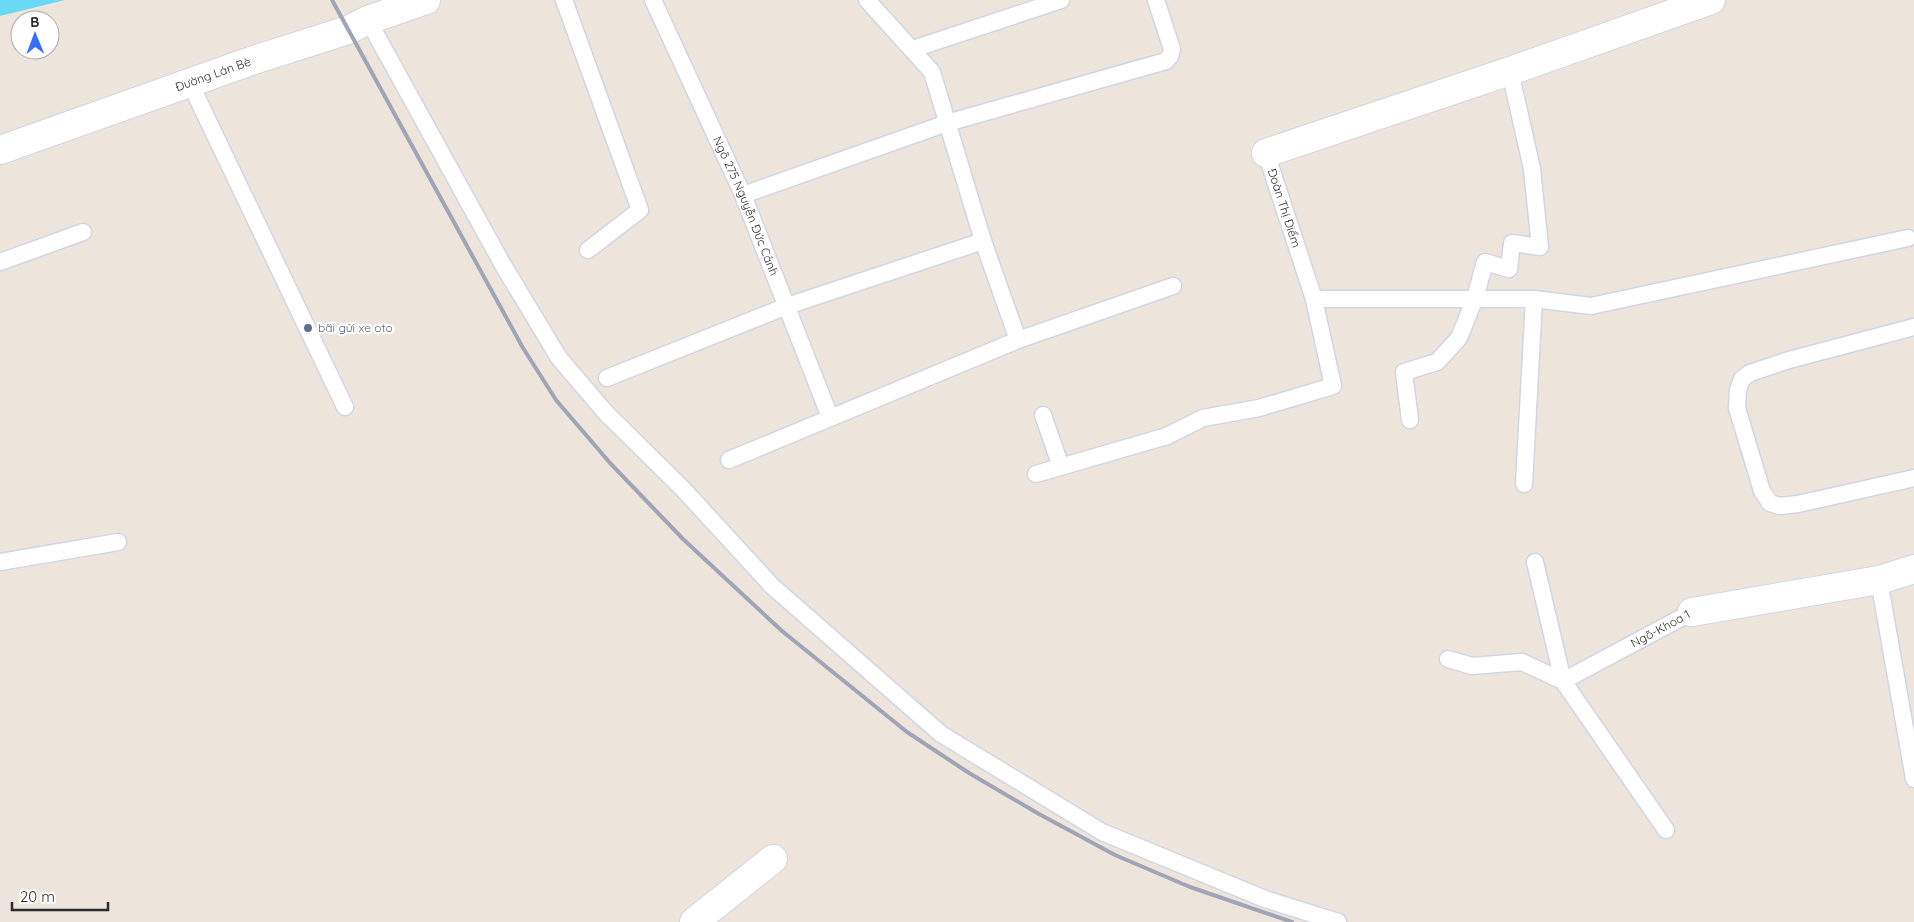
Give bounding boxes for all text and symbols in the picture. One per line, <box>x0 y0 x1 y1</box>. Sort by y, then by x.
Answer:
north arrow <box>10 10 60 60</box>
text: B <box>30 13 40 31</box>
street label: Đường Lán Bè <box>173 54 253 94</box>
street label: Ngõ 275 Nguyễn Đức Cảnh <box>710 134 782 278</box>
street label: Đoàn Thị Điểm <box>1265 166 1304 249</box>
place label: bãi gửi xe oto <box>318 320 393 335</box>
marker: bãi gửi xe oto <box>302 322 314 334</box>
street label: Ngõ-Khoa 1 <box>1628 606 1693 650</box>
scale bar <box>12 880 109 912</box>
text: 20 m <box>20 887 55 906</box>

